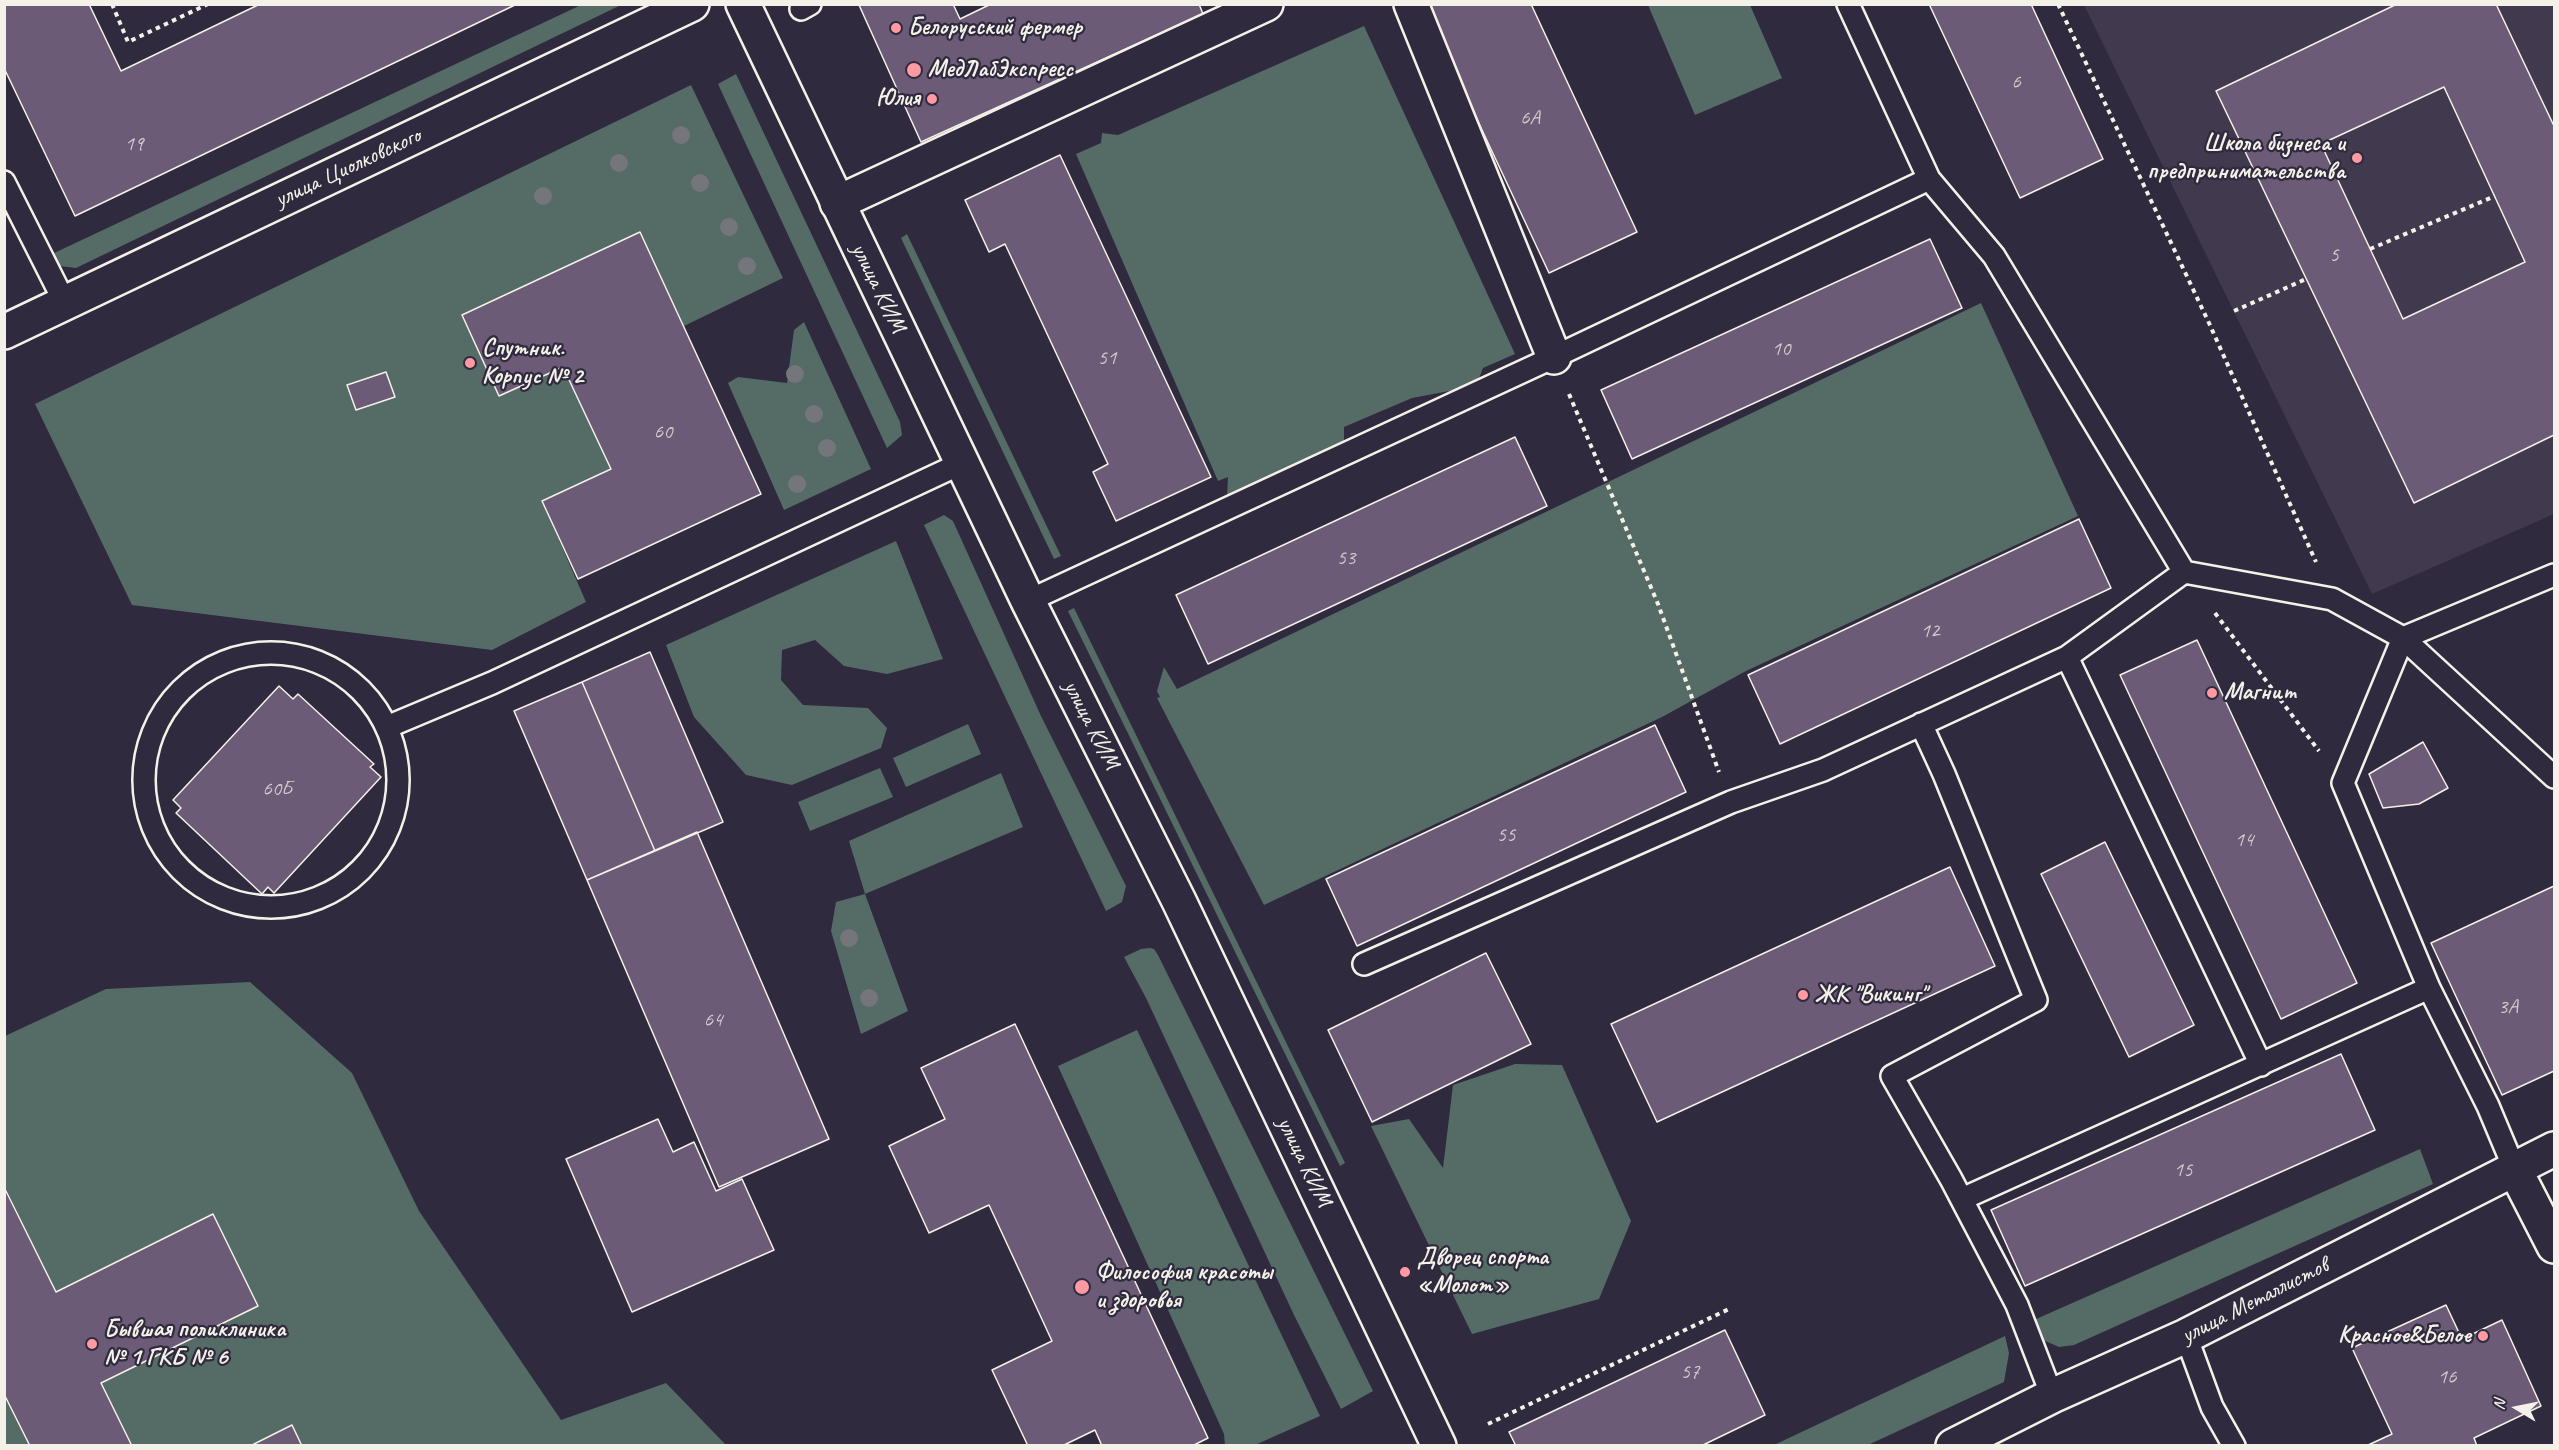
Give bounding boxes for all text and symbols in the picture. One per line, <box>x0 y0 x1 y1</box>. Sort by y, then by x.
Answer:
place label: Белорусский фермер <box>908 14 1082 42</box>
marker: Белорусский фермер <box>889 21 903 35</box>
place label: МедЛабЭкспресс <box>928 56 1073 84</box>
marker: МедЛабЭкспресс <box>905 61 923 79</box>
house number: 6 <box>2011 69 2021 95</box>
place label: Юлия <box>876 85 920 113</box>
marker: Юлия <box>925 92 939 106</box>
house number: 6А <box>1520 105 1540 131</box>
street label: улица Циолковского <box>270 122 426 214</box>
place label: Школа бизнеса и предпринимательства <box>2147 130 2345 186</box>
house number: 19 <box>125 131 143 157</box>
marker: Школа бизнеса и предпринимательства <box>2350 151 2364 165</box>
street label: улица КИМ <box>844 238 912 338</box>
house number: 5 <box>2329 242 2339 268</box>
place label: Спутник. Корпус № 2 <box>482 335 583 391</box>
house number: 10 <box>1772 336 1790 362</box>
house number: 51 <box>1098 345 1116 371</box>
marker: Спутник. Корпус № 2 <box>463 356 477 370</box>
house number: 60 <box>654 419 672 445</box>
house number: 53 <box>1337 545 1355 571</box>
house number: 12 <box>1921 618 1939 644</box>
street label: улица КИМ <box>1056 676 1126 774</box>
place label: Магнит <box>2224 679 2297 707</box>
marker: Магнит <box>2205 686 2219 700</box>
house number: 60Б <box>262 776 292 802</box>
house number: 55 <box>1497 822 1515 848</box>
house number: 14 <box>2235 827 2253 853</box>
place label: ЖК "Викинг" <box>1815 981 1926 1009</box>
marker: ЖК "Викинг" <box>1796 988 1810 1002</box>
house number: 3А <box>2498 994 2518 1020</box>
house number: 64 <box>704 1007 722 1033</box>
street label: улица КИМ <box>1270 1112 1338 1212</box>
house number: 15 <box>2174 1157 2192 1183</box>
place label: Дворец спорта «Молот» <box>1417 1244 1548 1300</box>
street label: улица Металлистов <box>2177 1252 2333 1350</box>
place label: Философия красоты и здоровья <box>1096 1259 1272 1315</box>
marker: Дворец спорта «Молот» <box>1398 1265 1412 1279</box>
marker: Философия красоты и здоровья <box>1073 1278 1091 1296</box>
place label: Бывшая поликлиника № 1 ГКБ № 6 <box>104 1316 286 1372</box>
place label: Красное&Белое <box>2338 1322 2471 1350</box>
marker: Красное&Белое <box>2476 1329 2490 1343</box>
marker: Бывшая поликлиника № 1 ГКБ № 6 <box>85 1337 99 1351</box>
house number: 57 <box>1681 1359 1699 1385</box>
house number: 16 <box>2438 1364 2456 1390</box>
north arrow <box>2487 1378 2547 1438</box>
text: N <box>2489 1398 2510 1411</box>

